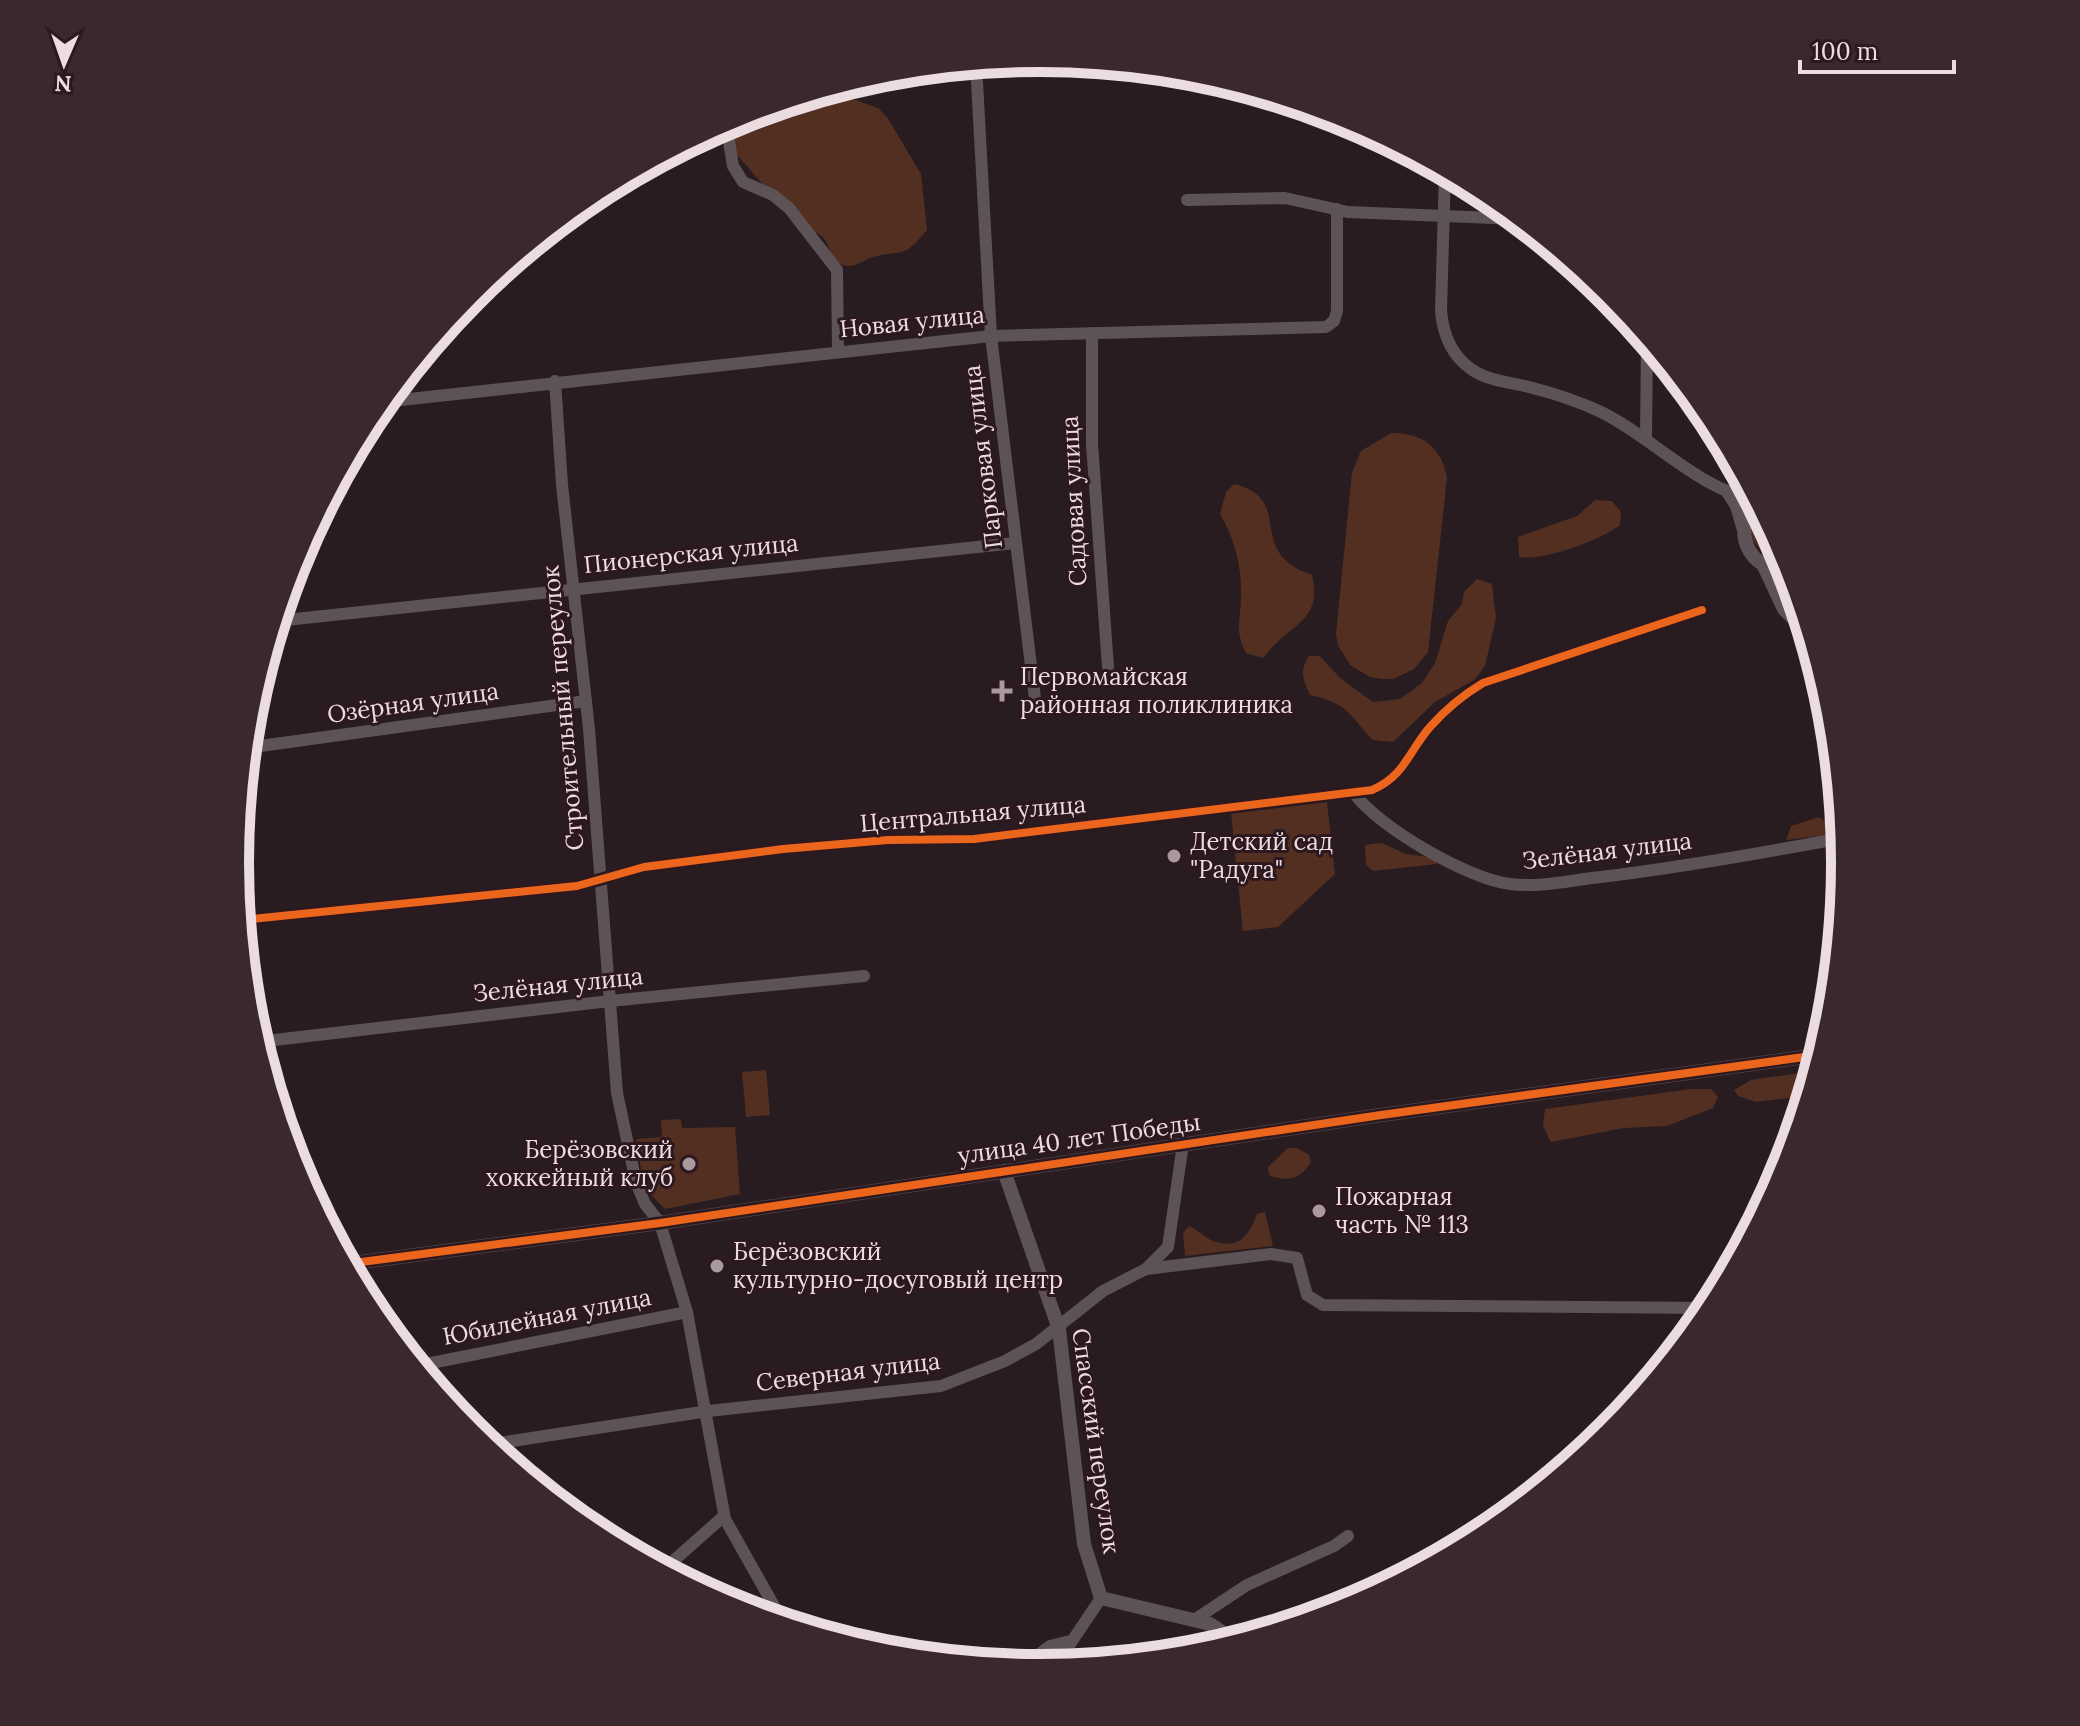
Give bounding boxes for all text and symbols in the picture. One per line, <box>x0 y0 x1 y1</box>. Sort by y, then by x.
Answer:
north arrow <box>24 24 104 104</box>
scale bar <box>1800 24 1954 74</box>
text: 100 m <box>1812 36 1878 67</box>
text: N <box>54 70 72 98</box>
street label: Новая улица <box>838 298 986 345</box>
street label: Парковая улица <box>956 363 1009 551</box>
street label: Садовая улица <box>1054 415 1093 587</box>
street label: Пионерская улица <box>582 527 800 580</box>
street label: Строительный переулок <box>535 564 590 852</box>
place label: Первомайская районная поликлиника <box>1020 661 1293 720</box>
street label: Озёрная улица <box>325 675 501 730</box>
marker: Первомайская районная поликлиника <box>991 680 1013 702</box>
street label: Центральная улица <box>859 788 1087 839</box>
street label: Зелёная улица <box>1520 825 1694 876</box>
place label: Детский сад "Радуга" <box>1190 826 1333 885</box>
marker: Детский сад "Радуга" <box>1165 847 1183 865</box>
street label: Зелёная улица <box>471 960 644 1009</box>
street label: улица 40 лет Победы <box>956 1106 1202 1171</box>
place label: Берёзовский хоккейный клуб <box>486 1134 673 1193</box>
marker: Берёзовский хоккейный клуб <box>680 1155 698 1173</box>
place label: Пожарная часть № 113 <box>1335 1181 1469 1240</box>
marker: Пожарная часть № 113 <box>1310 1202 1328 1220</box>
place label: Берёзовский культурно-досуговый центр <box>733 1236 1063 1295</box>
marker: Берёзовский культурно-досуговый центр <box>708 1257 726 1275</box>
street label: Юбилейная улица <box>440 1281 654 1352</box>
street label: Спасский переулок <box>1065 1326 1128 1556</box>
street label: Северная улица <box>754 1345 942 1398</box>

